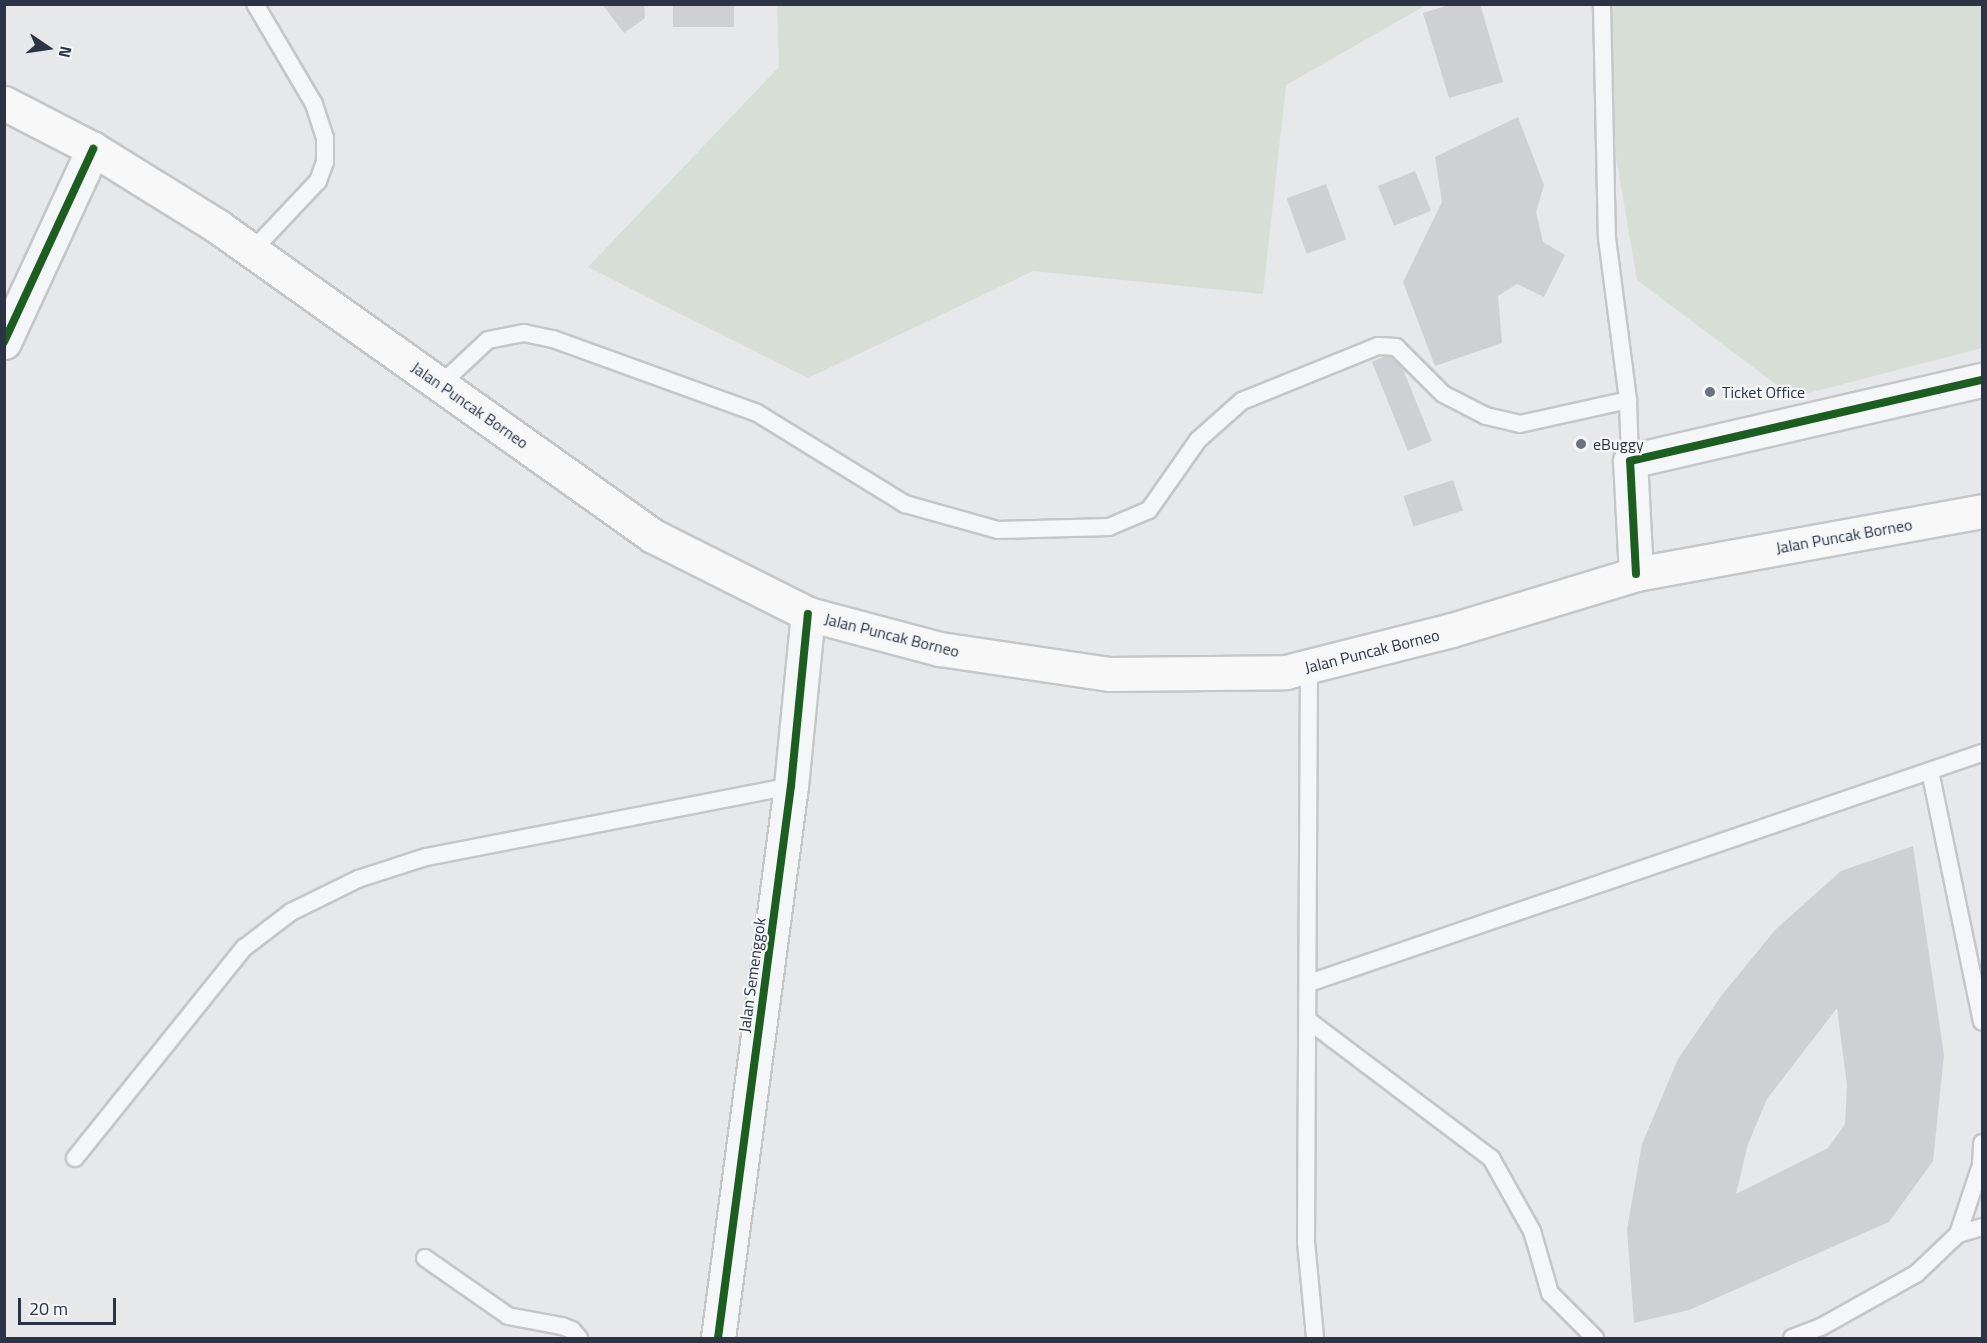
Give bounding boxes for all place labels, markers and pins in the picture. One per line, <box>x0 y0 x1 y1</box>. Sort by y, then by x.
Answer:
place label: Ticket Office <box>1722 382 1805 402</box>
marker: Ticket Office <box>1703 385 1717 399</box>
place label: eBuggy <box>1593 434 1644 454</box>
marker: eBuggy <box>1574 437 1588 451</box>

